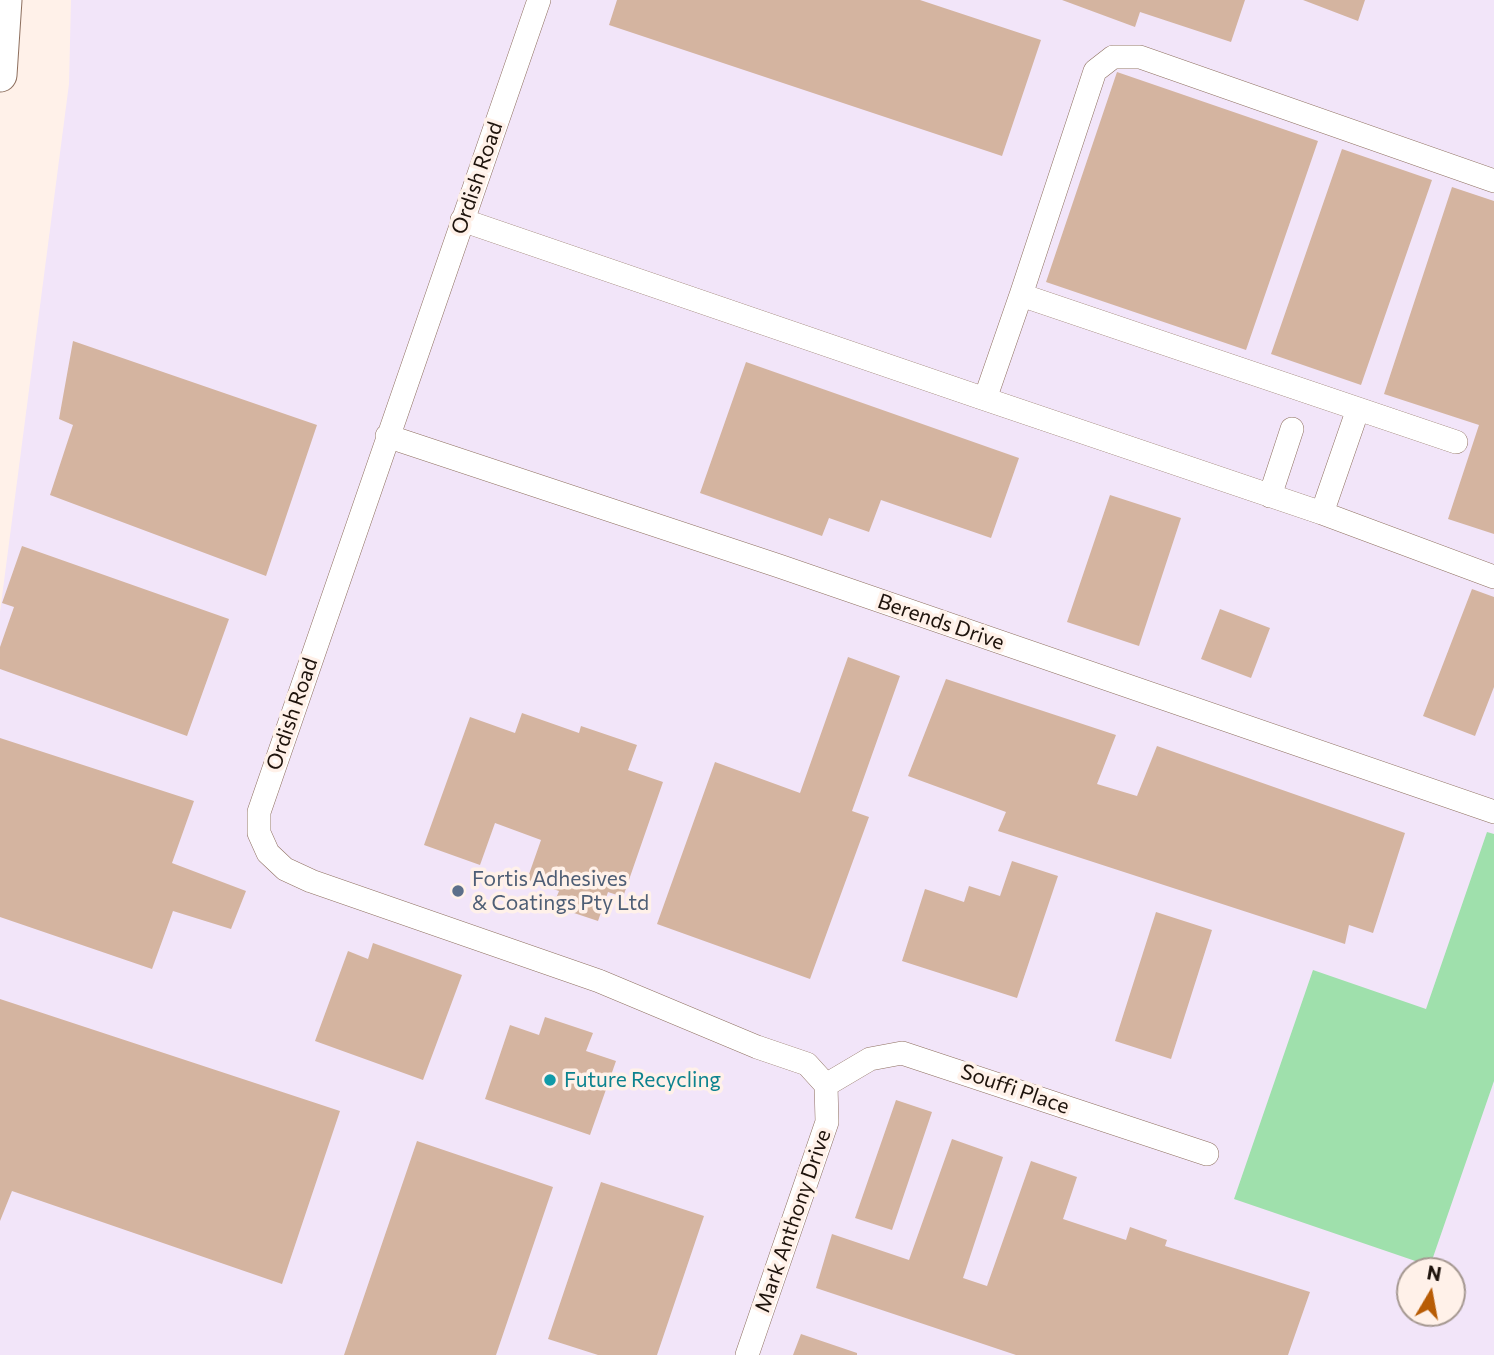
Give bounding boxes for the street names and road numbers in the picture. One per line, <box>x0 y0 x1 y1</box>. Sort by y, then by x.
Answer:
street label: Ordish Road <box>446 118 508 238</box>
street label: Berends Drive <box>874 589 1008 655</box>
street label: Ordish Road <box>261 654 323 774</box>
street label: Souffi Place <box>957 1059 1073 1119</box>
street label: Mark Anthony Drive <box>750 1126 836 1316</box>

